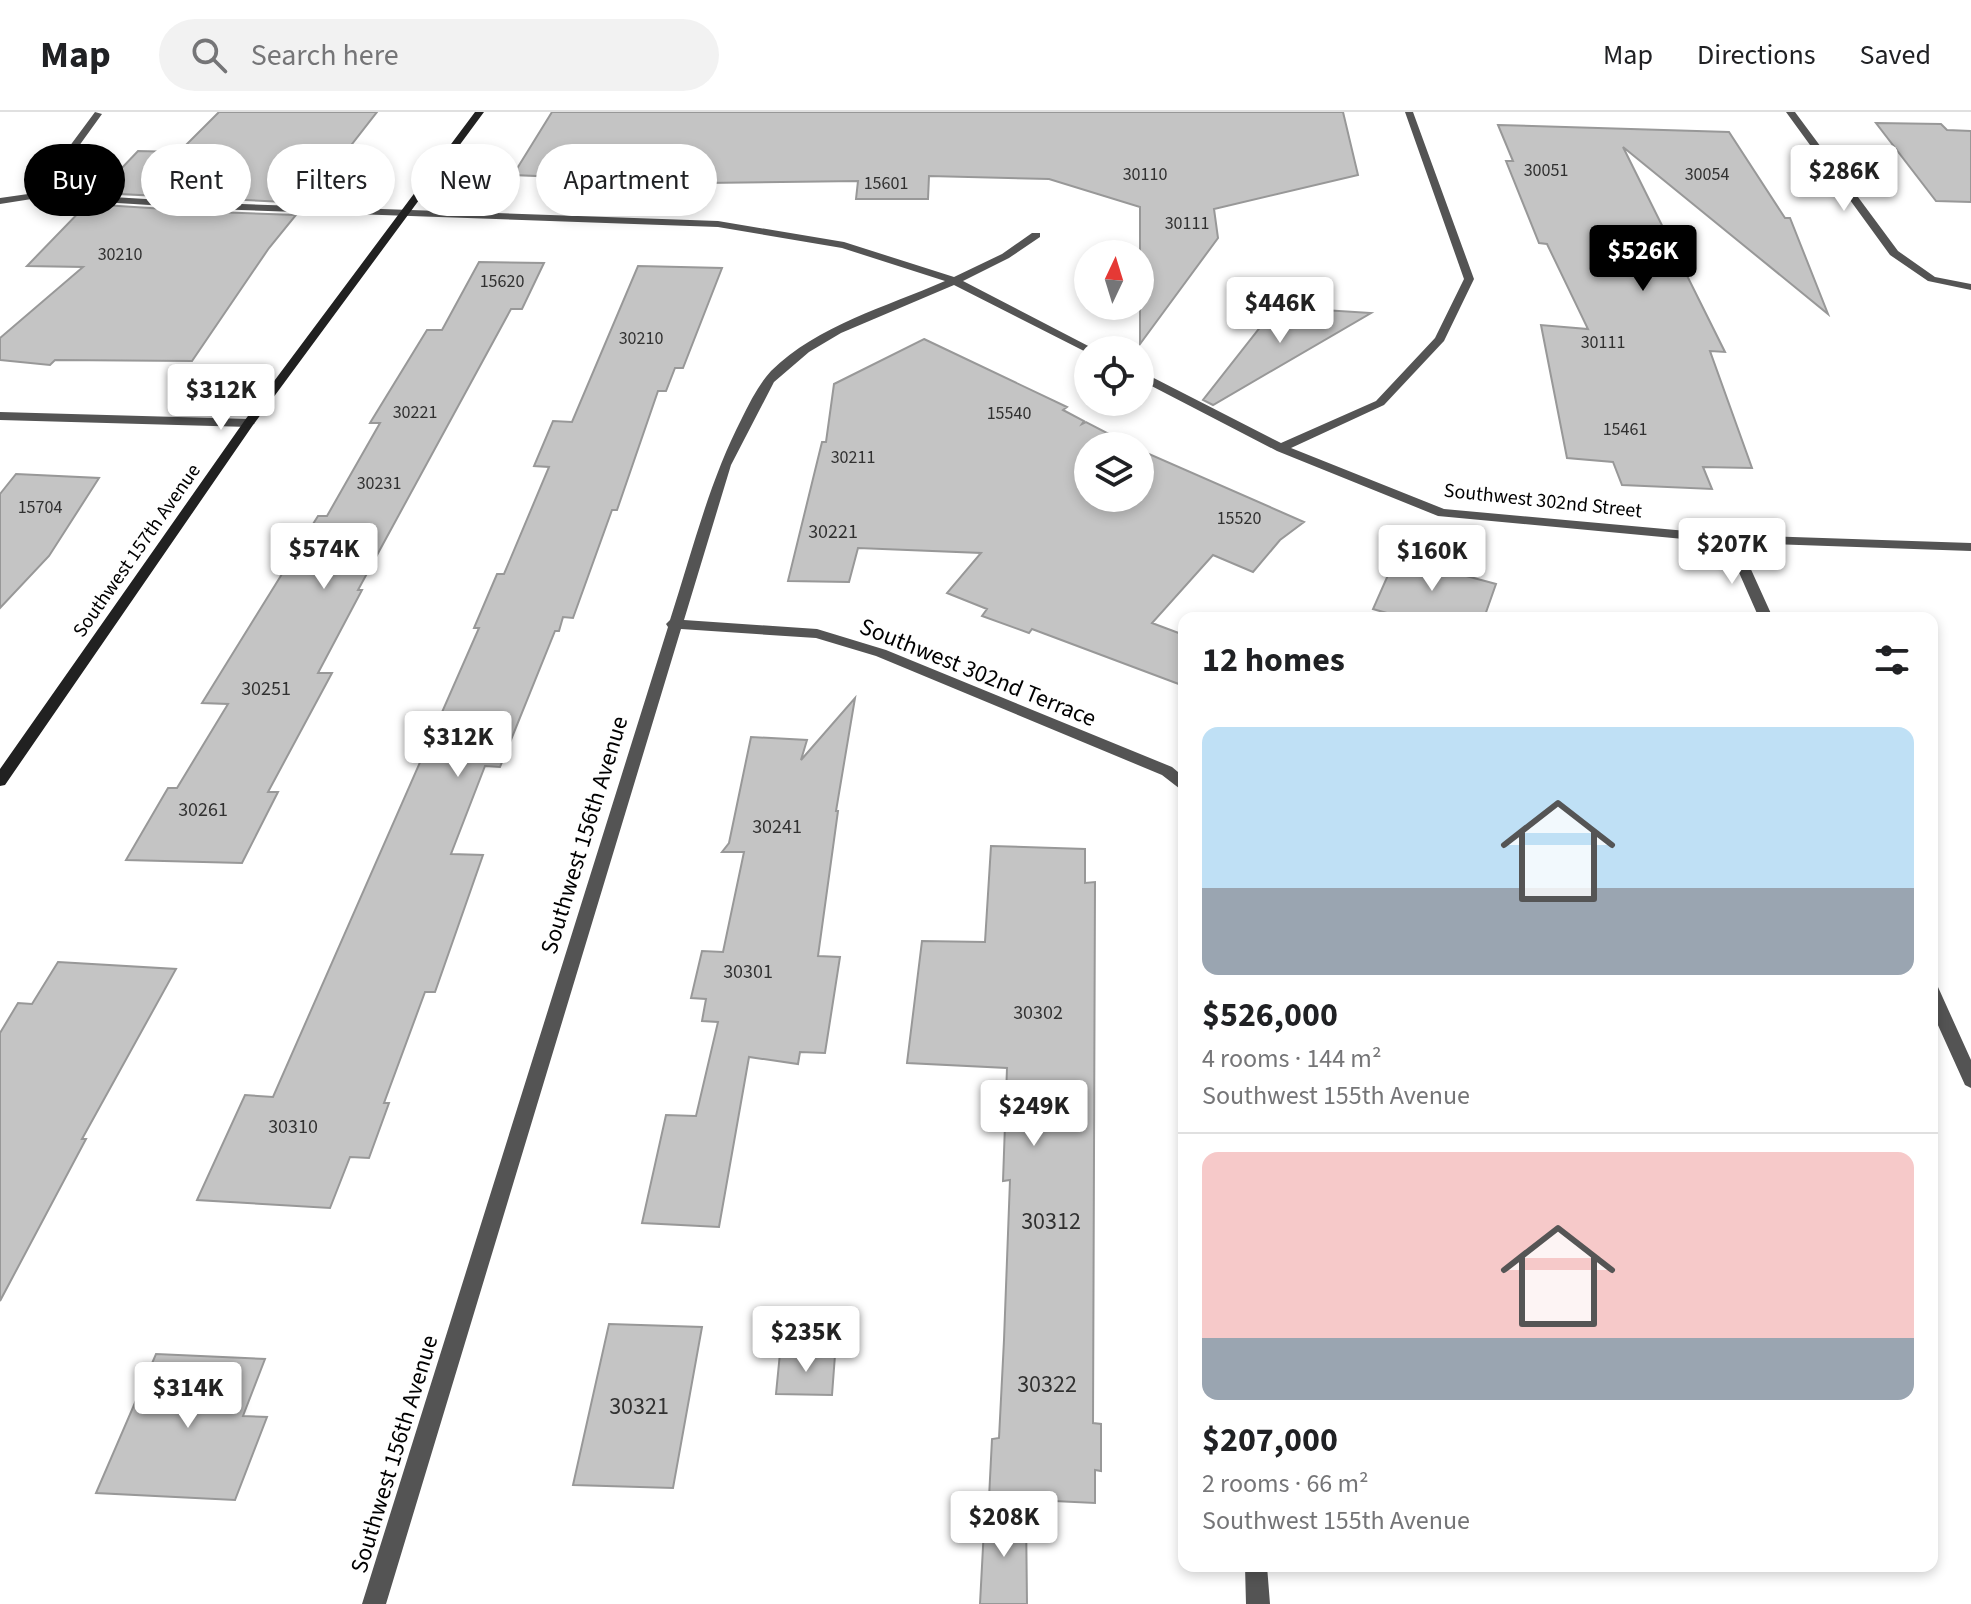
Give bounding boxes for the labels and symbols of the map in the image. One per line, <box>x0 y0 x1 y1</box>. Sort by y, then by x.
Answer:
pin: $286K <box>1788 145 1900 213</box>
house number: 30051 <box>1524 158 1568 183</box>
house number: 30110 <box>1123 162 1167 187</box>
house number: 30054 <box>1685 162 1729 187</box>
house number: 15601 <box>864 171 908 196</box>
house number: 30111 <box>1165 211 1209 236</box>
pin: $526K <box>1587 225 1699 293</box>
north arrow <box>1074 240 1154 320</box>
house number: 30210 <box>98 242 142 267</box>
house number: 15620 <box>480 269 524 294</box>
pin: $446K <box>1224 277 1336 345</box>
house number: 30210 <box>619 326 663 351</box>
house number: 30111 <box>1581 330 1625 355</box>
pin: $312K <box>165 364 277 432</box>
house number: 30221 <box>393 400 437 425</box>
house number: 15540 <box>987 401 1031 426</box>
house number: 15461 <box>1603 417 1647 442</box>
house number: 30211 <box>831 445 875 470</box>
street label: Southwest 157th Avenue <box>66 458 207 643</box>
house number: 30231 <box>357 471 401 496</box>
street label: Southwest 302nd Street <box>1442 477 1644 525</box>
house number: 15704 <box>18 495 62 520</box>
house number: 15520 <box>1217 506 1261 531</box>
house number: 30221 <box>808 518 858 546</box>
pin: $207K <box>1676 518 1788 586</box>
pin: $574K <box>268 523 380 591</box>
pin: $160K <box>1376 525 1488 593</box>
street label: Southwest 302nd Terrace <box>854 609 1101 736</box>
house number: 30251 <box>241 675 291 703</box>
pin: $312K <box>402 711 514 779</box>
street label: Southwest 156th Avenue <box>532 712 637 959</box>
house number: 30261 <box>178 796 228 824</box>
house number: 30241 <box>752 813 802 841</box>
house number: 30301 <box>723 958 773 986</box>
house number: 30302 <box>1013 999 1063 1027</box>
pin: $249K <box>978 1080 1090 1148</box>
house number: 30310 <box>268 1113 318 1141</box>
house number: 30312 <box>1021 1204 1081 1239</box>
pin: $235K <box>750 1306 862 1374</box>
street label: Southwest 156th Avenue <box>342 1331 447 1578</box>
pin: $314K <box>132 1362 244 1430</box>
house number: 30322 <box>1017 1367 1077 1402</box>
house number: 30321 <box>609 1389 669 1424</box>
pin: $208K <box>948 1491 1060 1559</box>

